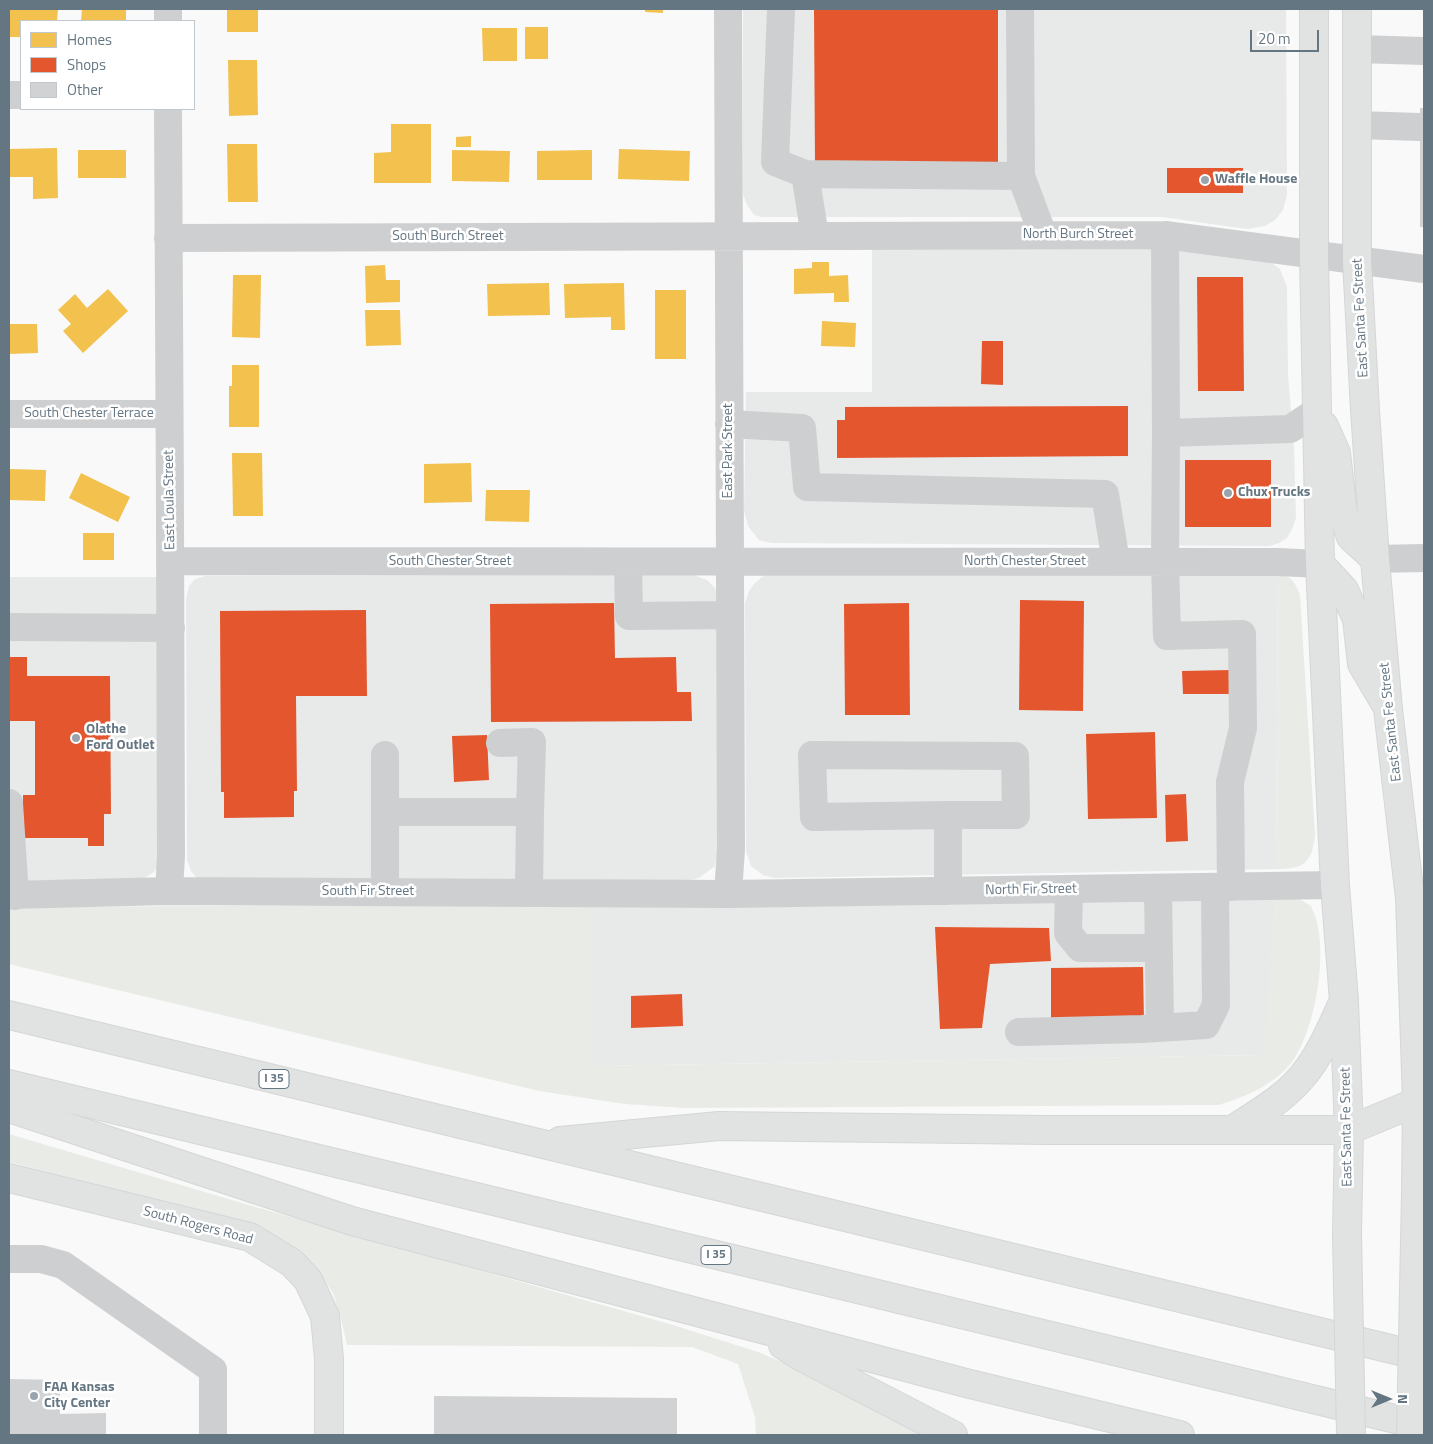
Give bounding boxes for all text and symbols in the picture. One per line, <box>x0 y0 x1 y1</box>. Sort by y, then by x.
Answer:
legend <box>20 20 195 110</box>
scale bar <box>1253 20 1322 52</box>
text: 20 m <box>1258 27 1291 50</box>
text: Homes <box>67 28 112 51</box>
text: Shops <box>67 53 106 76</box>
text: Other <box>67 78 103 101</box>
place label: Waffle House <box>1215 172 1297 188</box>
marker: Waffle House <box>1199 174 1211 186</box>
street label: North Burch Street <box>1023 227 1133 243</box>
street label: South Burch Street <box>392 229 504 245</box>
street label: East Santa Fe Street <box>1349 258 1373 378</box>
street label: East Park Street <box>721 403 737 499</box>
street label: South Chester Terrace <box>24 406 154 422</box>
street label: East Loula Street <box>161 450 179 550</box>
place label: Chux Trucks <box>1238 485 1310 501</box>
marker: Chux Trucks <box>1222 487 1234 499</box>
street label: South Chester Street <box>389 554 511 570</box>
street label: North Chester Street <box>964 554 1086 570</box>
street label: East Santa Fe Street <box>1376 662 1406 782</box>
place label: Olathe Ford Outlet <box>86 722 155 754</box>
marker: Olathe Ford Outlet <box>70 732 82 744</box>
street label: North Fir Street <box>985 881 1077 899</box>
street label: South Fir Street <box>322 884 414 900</box>
street label: East Santa Fe Street <box>1338 1067 1356 1187</box>
road number: I 35 <box>259 1070 289 1088</box>
street label: South Rogers Road <box>141 1203 255 1249</box>
road number: I 35 <box>701 1246 731 1264</box>
north arrow <box>1363 1374 1413 1424</box>
place label: FAA Kansas City Center <box>44 1380 115 1412</box>
marker: FAA Kansas City Center <box>28 1390 40 1402</box>
text: N <box>1393 1394 1414 1404</box>

